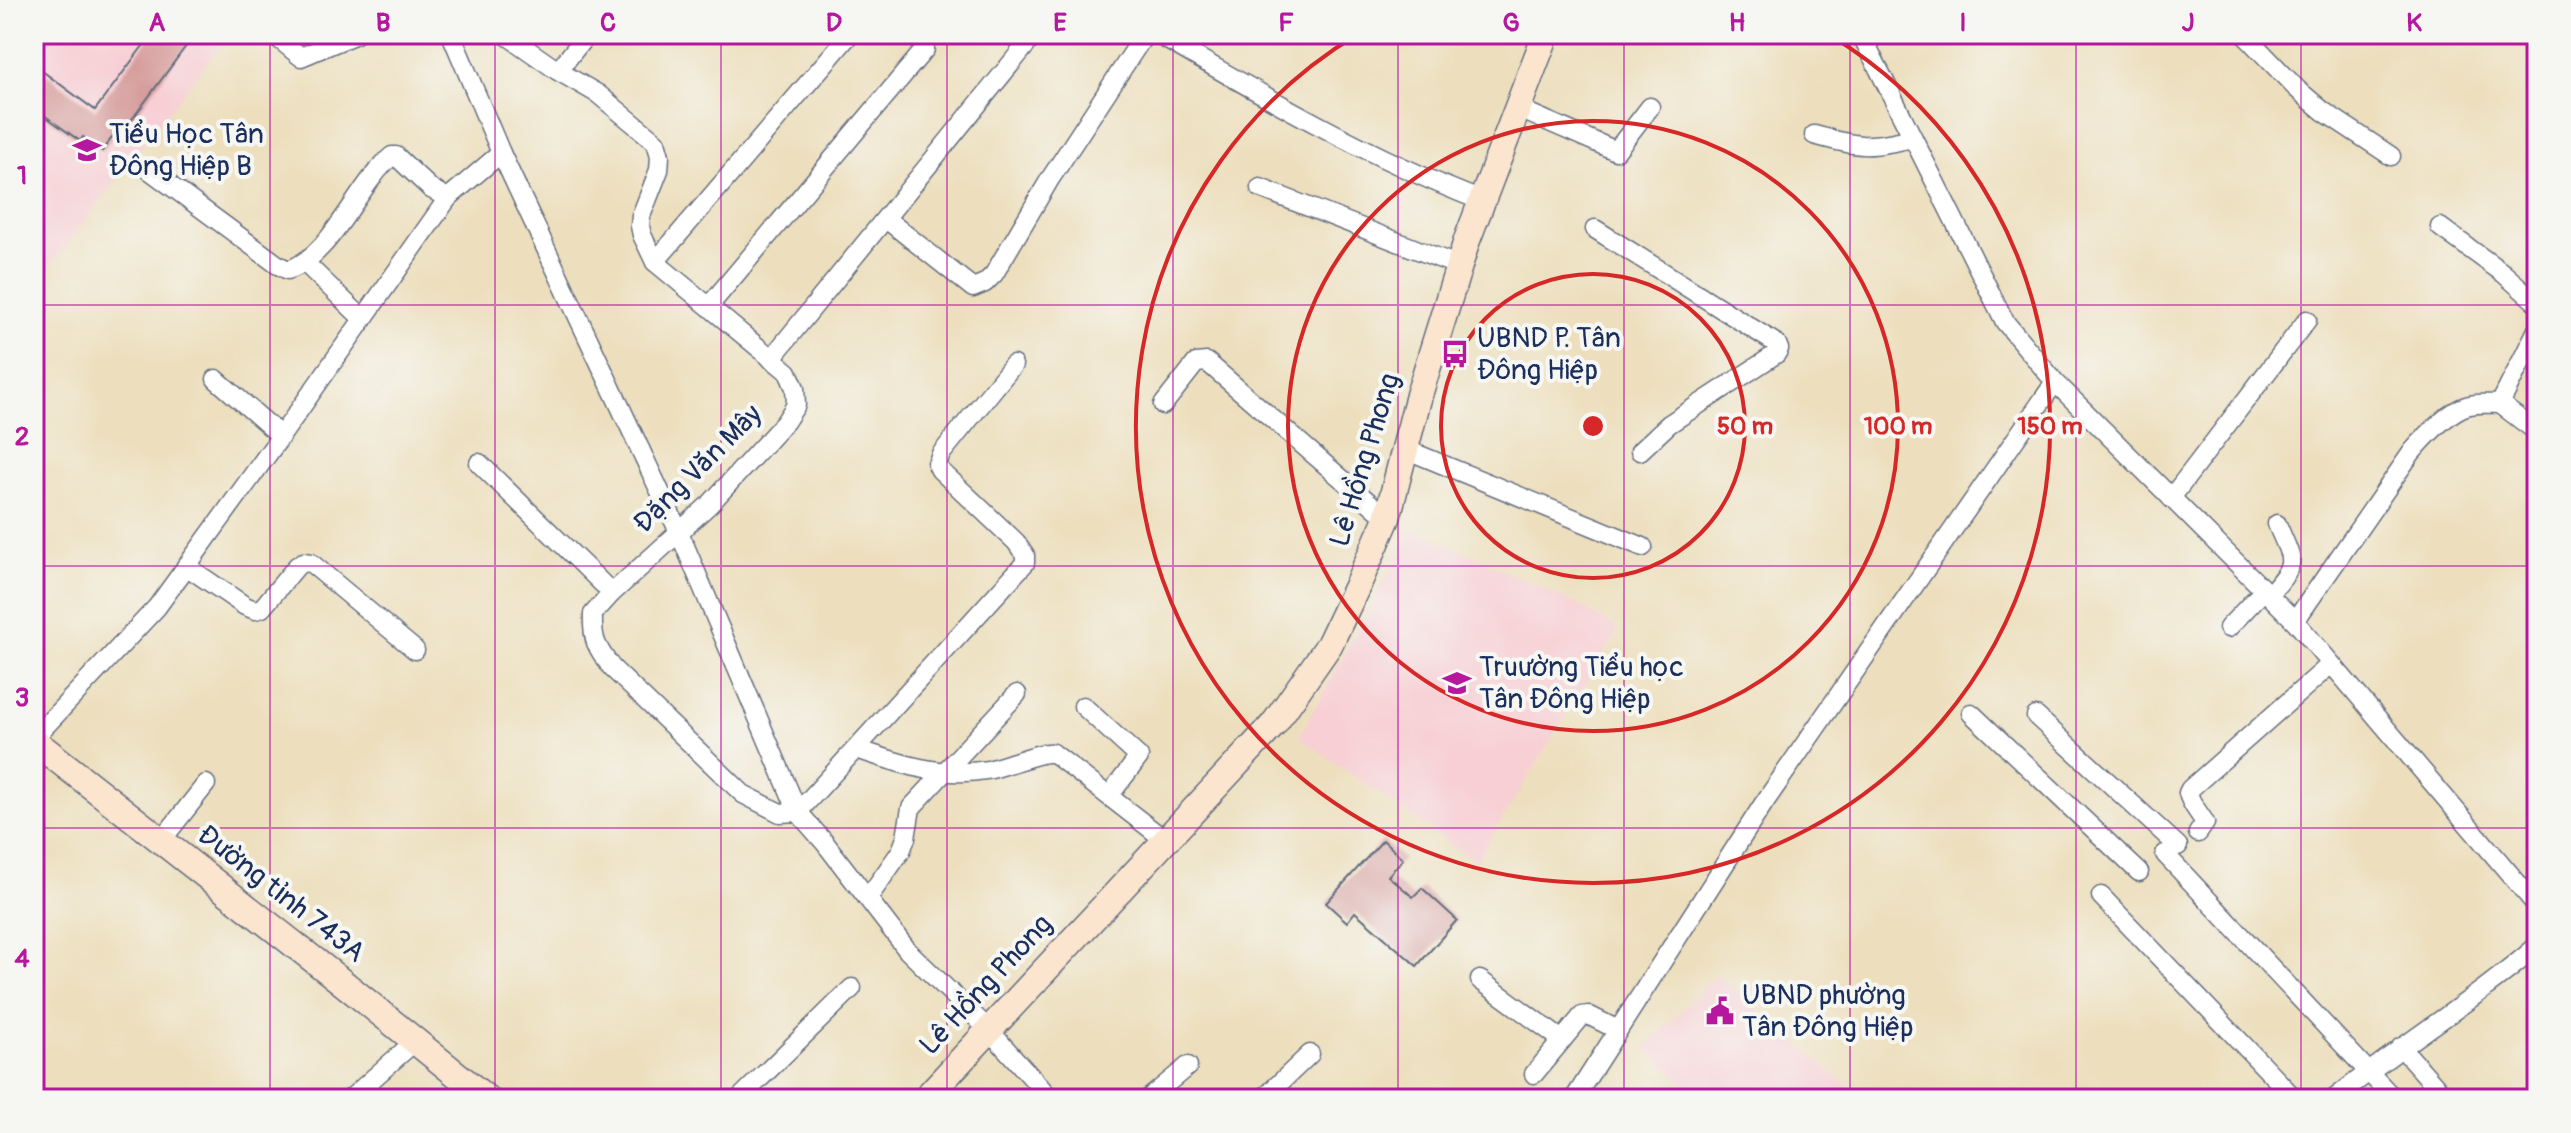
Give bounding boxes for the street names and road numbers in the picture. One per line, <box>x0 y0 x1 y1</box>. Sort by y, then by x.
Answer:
street label: Lê Hồng Phong <box>1322 369 1408 551</box>
street label: Đặng Văn Mây <box>626 397 770 541</box>
street label: Đường tỉnh 743A <box>190 818 372 970</box>
street label: Lê Hồng Phong <box>912 908 1060 1062</box>

